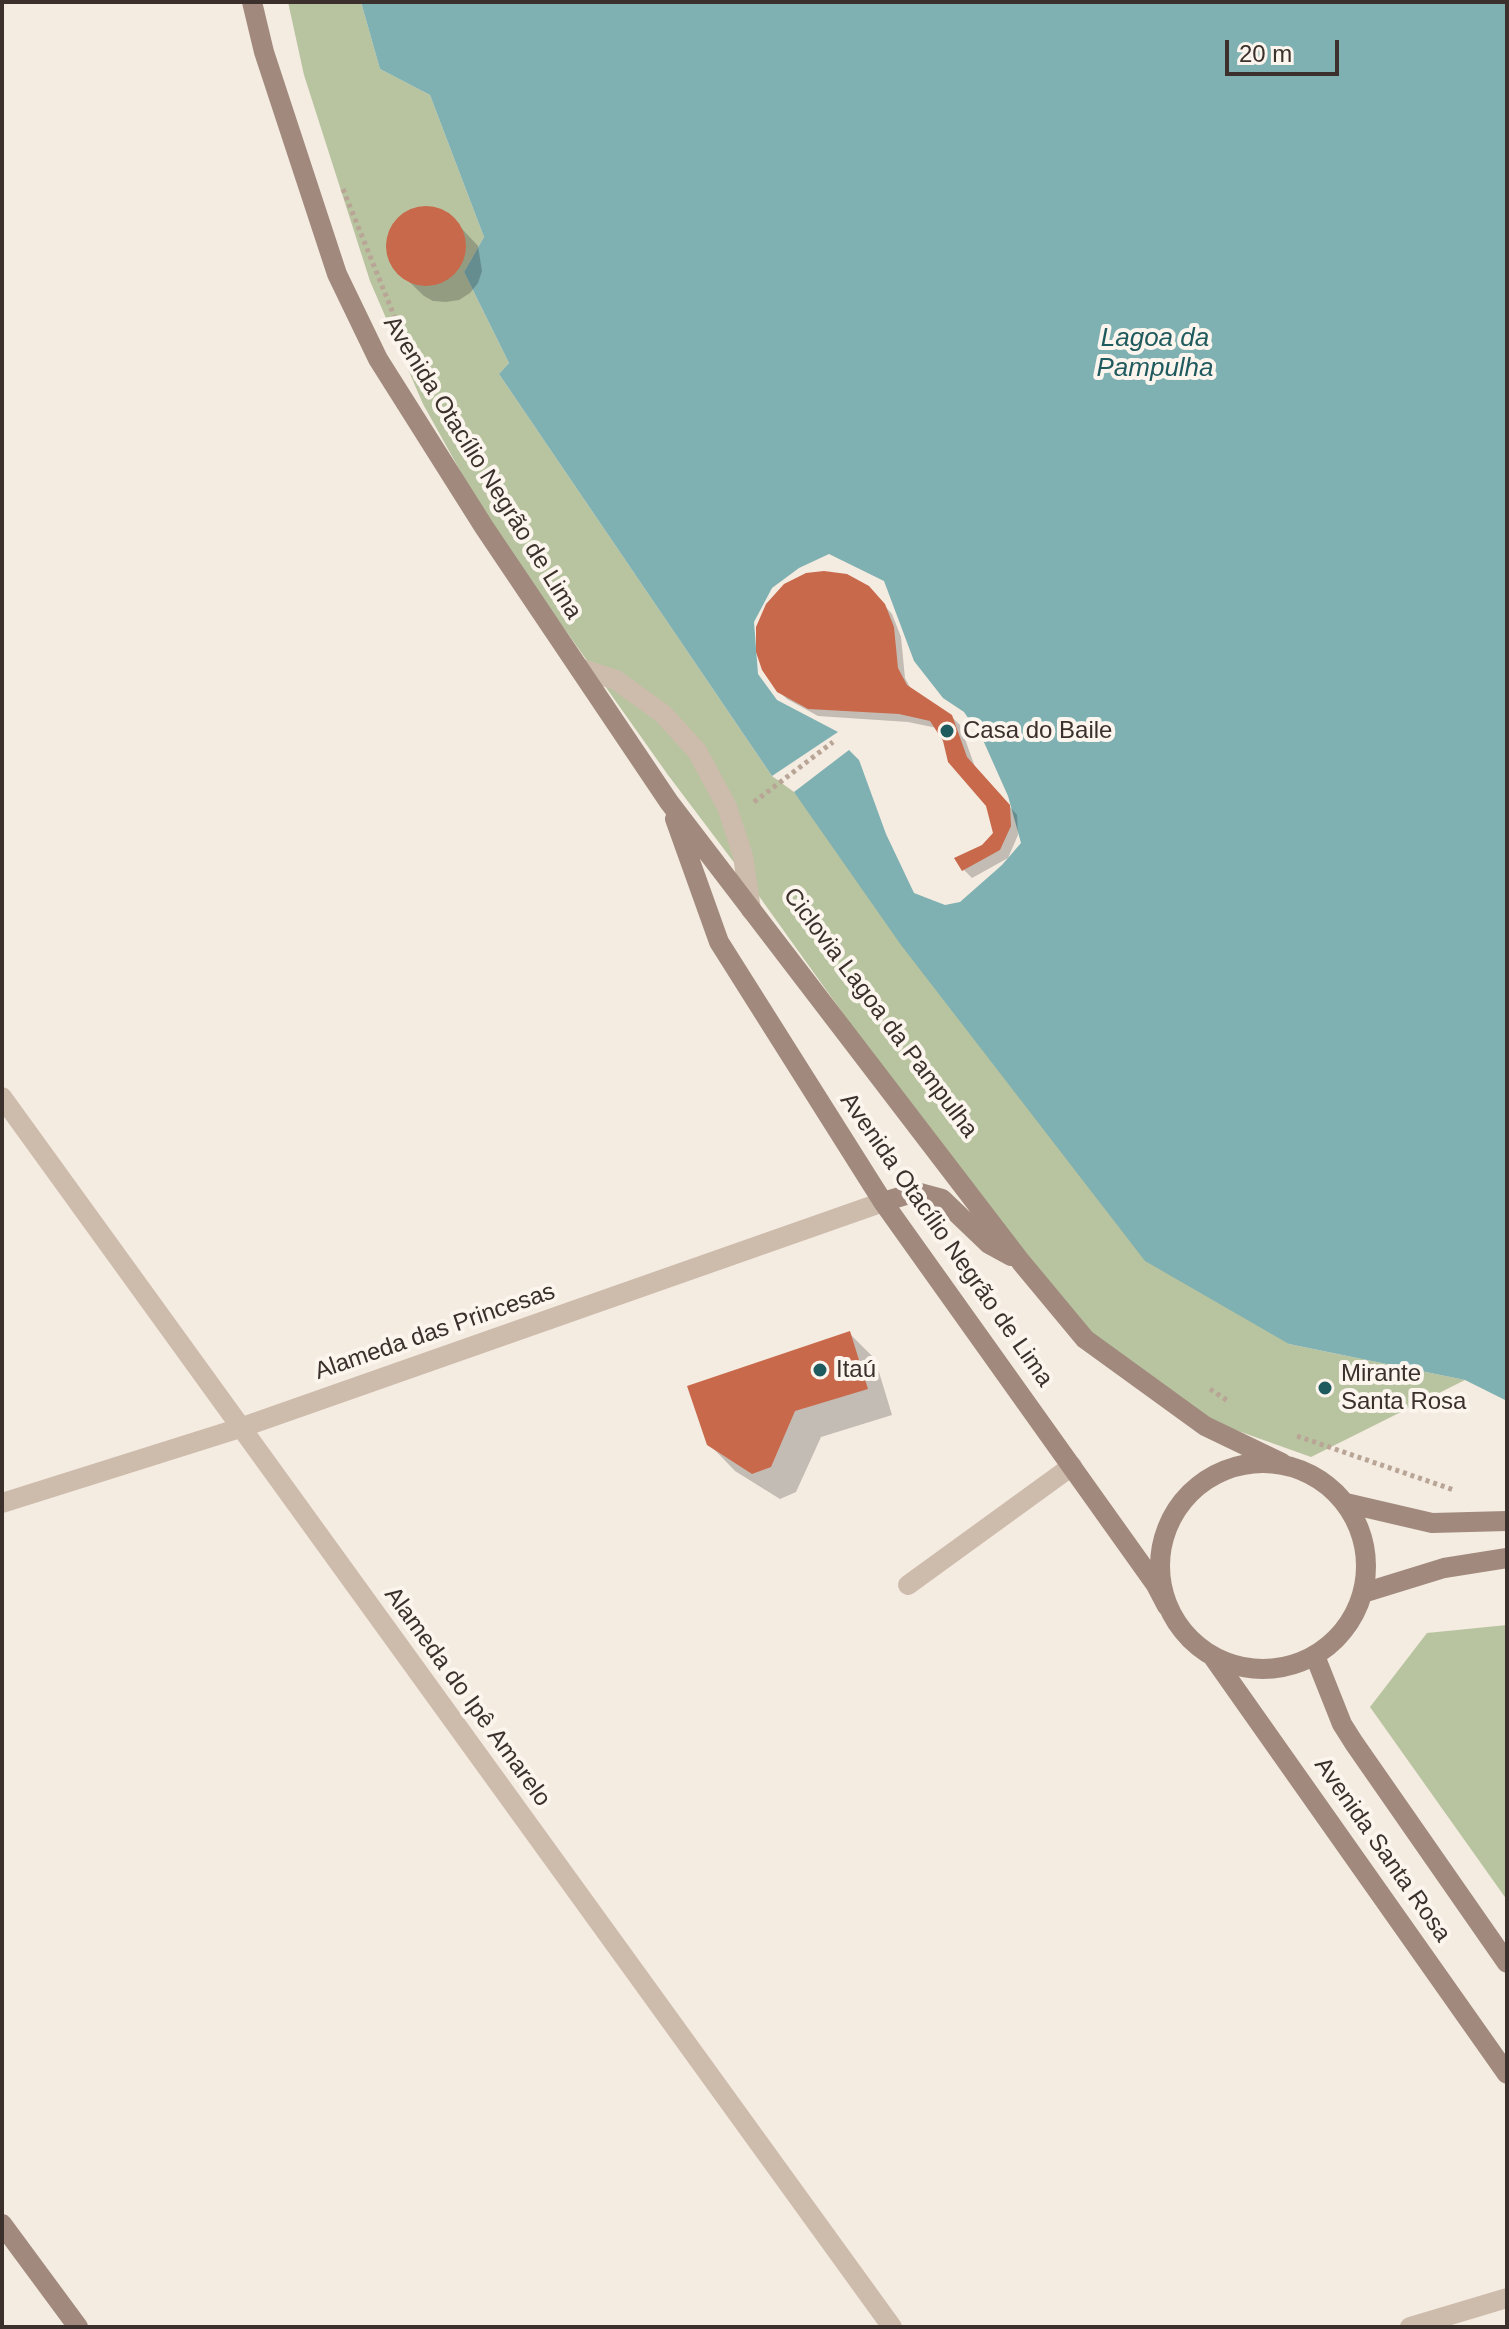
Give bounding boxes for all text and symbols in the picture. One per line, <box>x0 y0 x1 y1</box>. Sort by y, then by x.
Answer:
scale bar <box>1229 24 1343 74</box>
text: 20 m <box>1239 40 1292 67</box>
street label: Avenida Otacílio Negrão de Lima <box>377 311 587 625</box>
water label: Lagoa da Pampulha <box>1096 323 1214 384</box>
place label: Casa do Baile <box>963 717 1112 745</box>
marker: Casa do Baile <box>938 722 956 740</box>
street label: Ciclovia Lagoa da Pampulha <box>777 882 983 1144</box>
street label: Avenida Otacílio Negrão de Lima <box>833 1088 1059 1392</box>
street label: Alameda das Princesas <box>311 1277 559 1387</box>
place label: Itaú <box>836 1356 876 1384</box>
place label: Mirante Santa Rosa <box>1341 1360 1466 1416</box>
marker: Itaú <box>811 1361 829 1379</box>
marker: Mirante Santa Rosa <box>1316 1379 1334 1397</box>
street label: Alameda do Ipê Amarelo <box>378 1582 556 1812</box>
street label: Avenida Santa Rosa <box>1308 1752 1456 1948</box>

